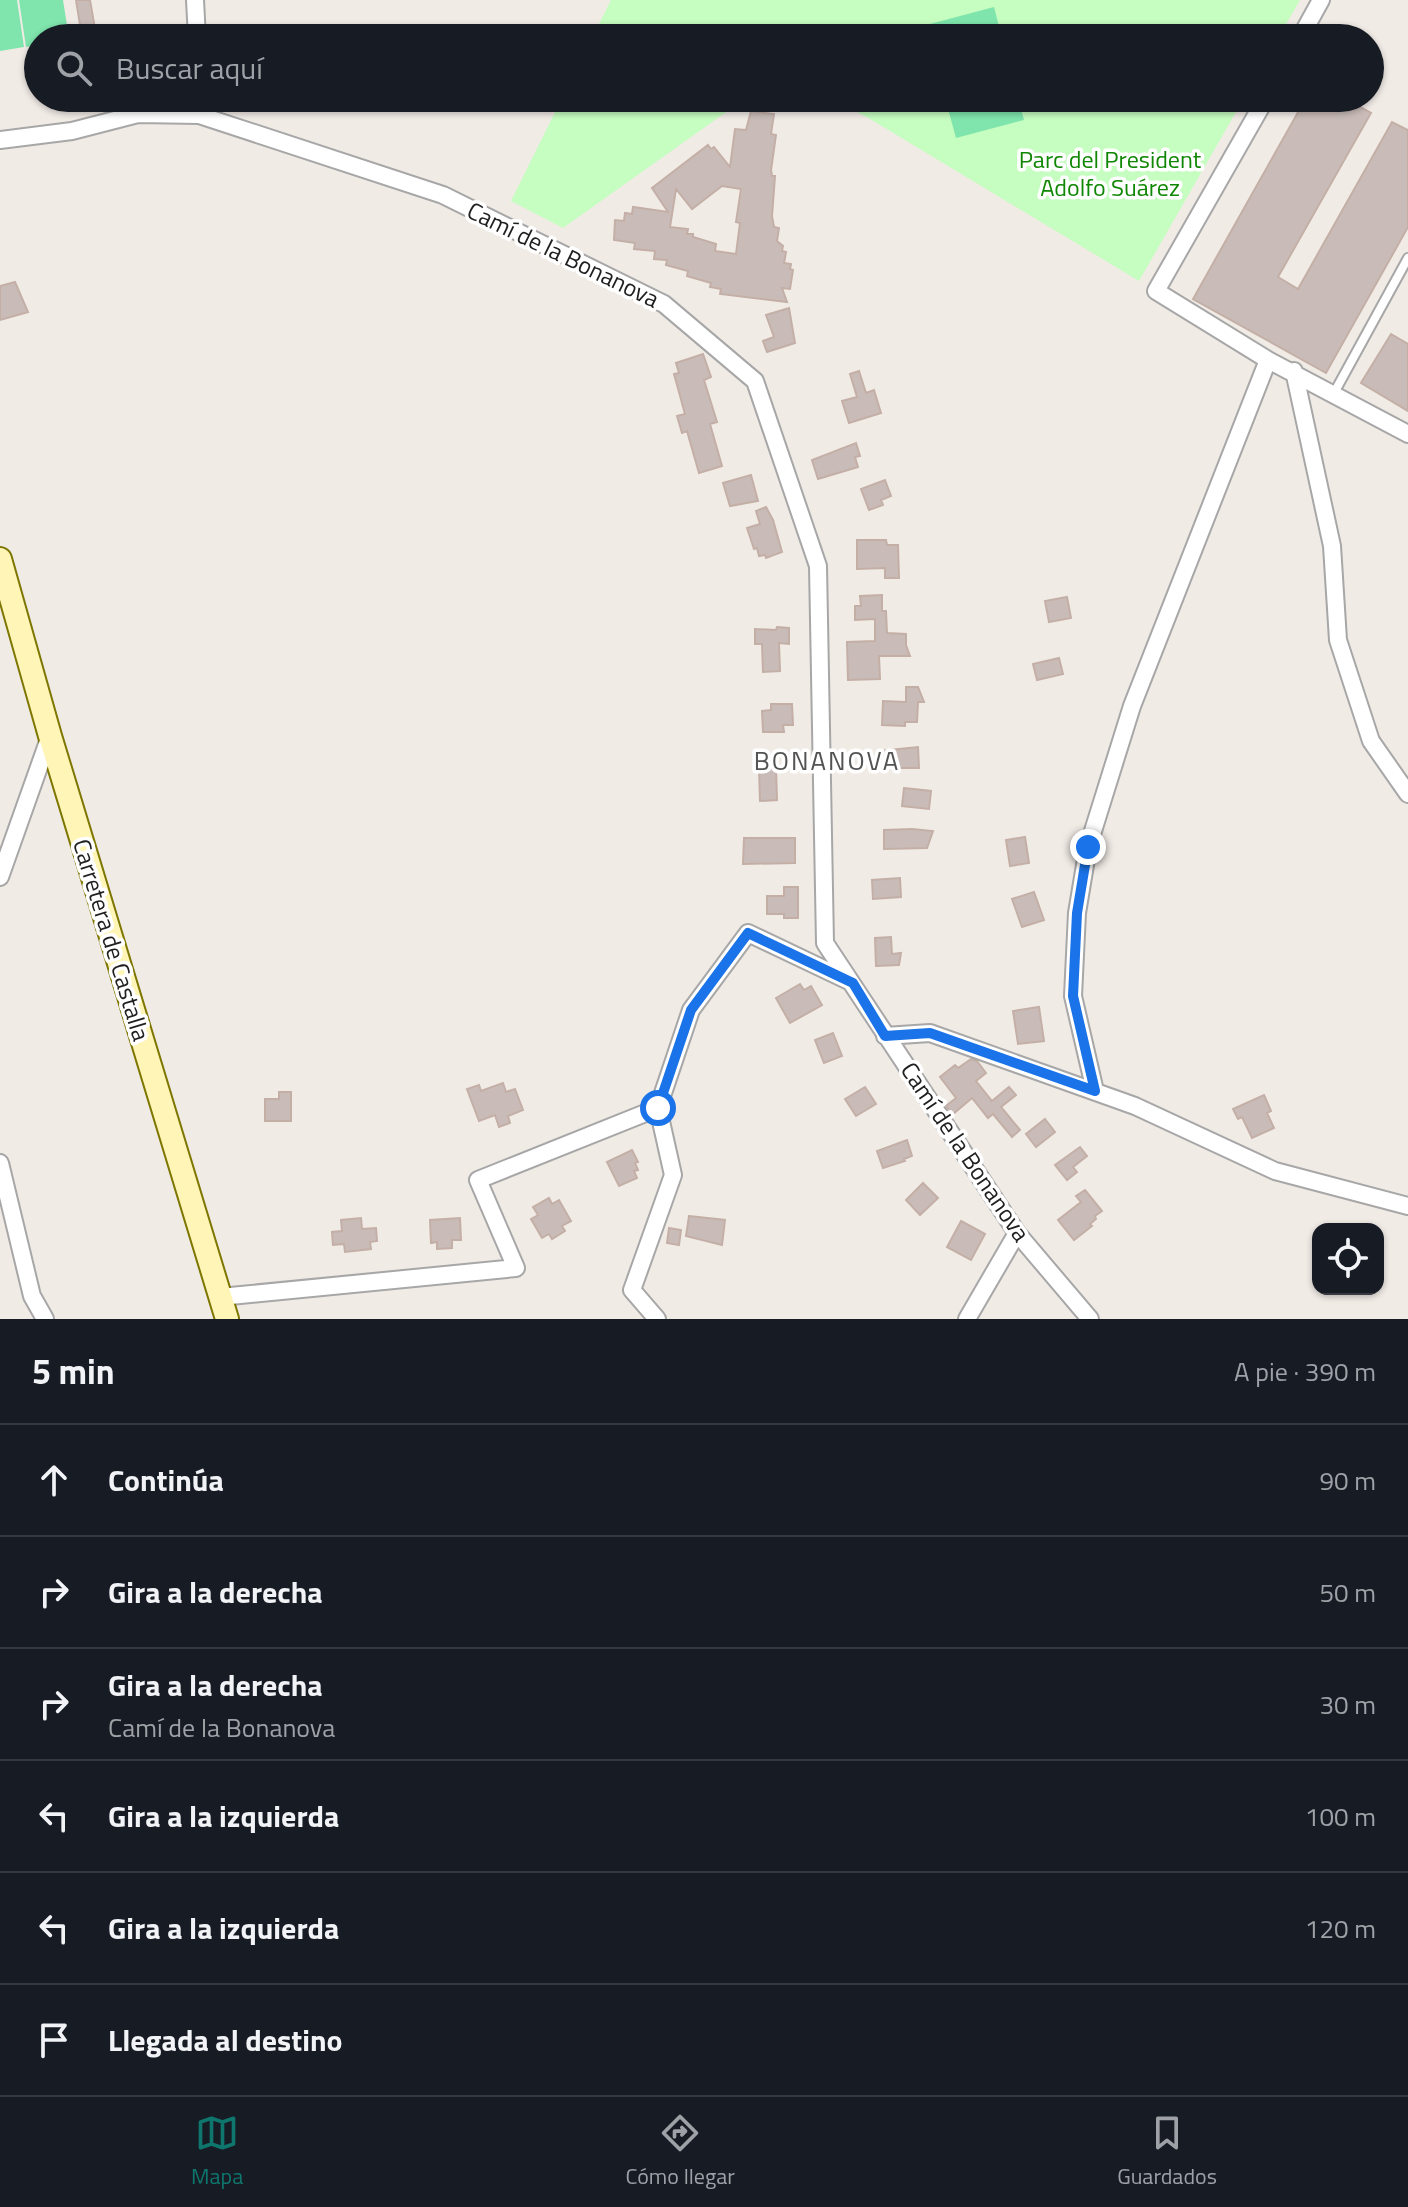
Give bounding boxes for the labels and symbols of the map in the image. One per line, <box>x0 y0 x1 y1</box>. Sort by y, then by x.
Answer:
park label: Parc del President Adolfo Suárez <box>1019 141 1202 205</box>
street label: Camí de la Bonanova <box>461 192 666 316</box>
district label: BONANOVA <box>754 741 900 780</box>
route end <box>1070 829 1106 865</box>
street label: Carretera de Castalla <box>64 834 160 1045</box>
street label: Camí de la Bonanova <box>892 1054 1039 1248</box>
route start <box>640 1090 676 1126</box>

